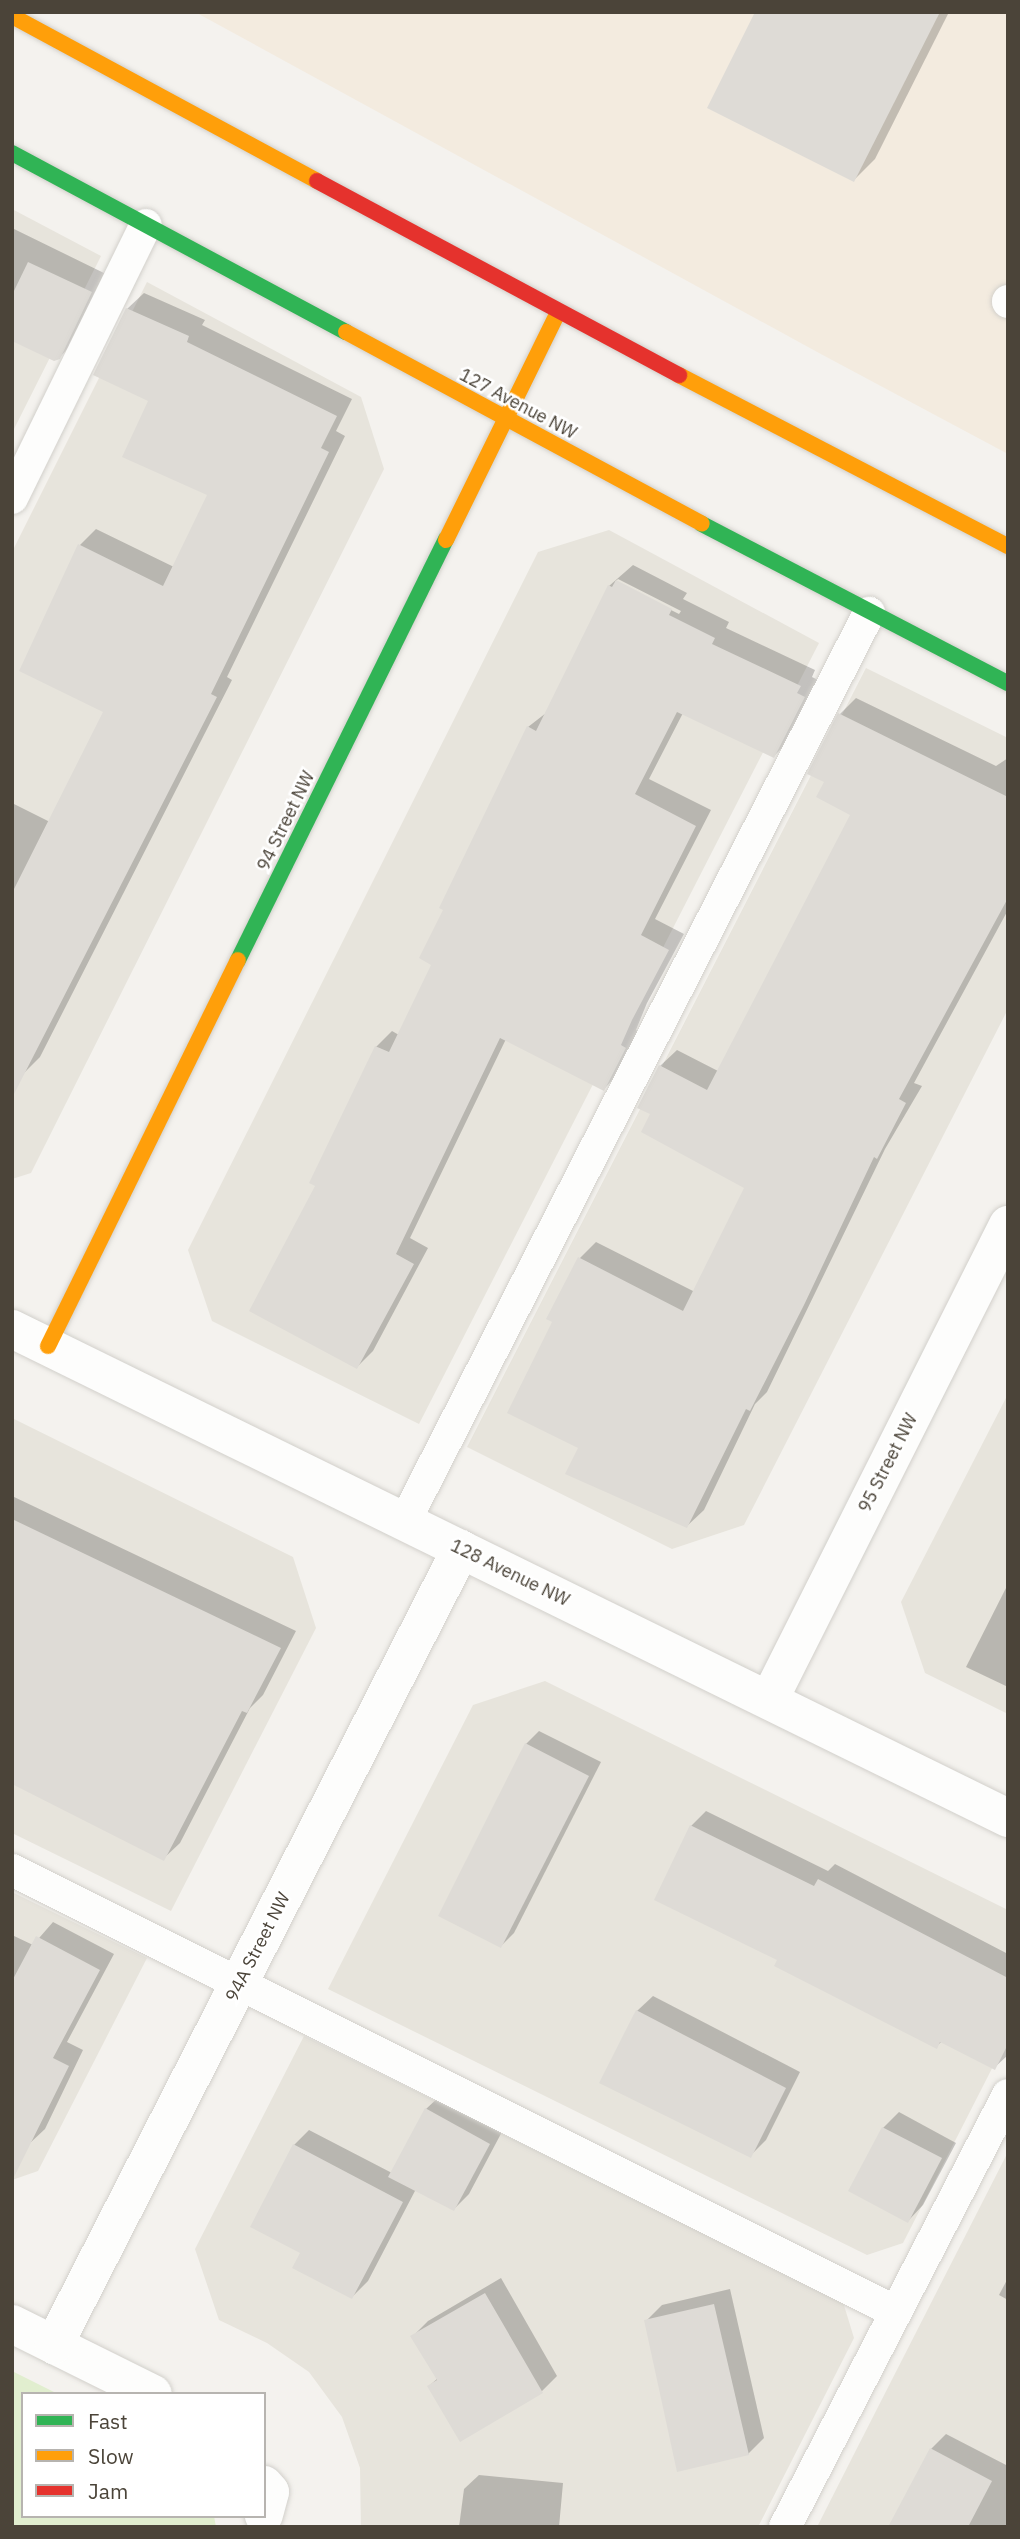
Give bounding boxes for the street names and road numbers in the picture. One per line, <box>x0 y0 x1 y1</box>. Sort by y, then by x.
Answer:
street label: 127 Avenue NW <box>456 364 580 444</box>
street label: 94 Street NW <box>253 768 319 874</box>
street label: 95 Street NW <box>854 1410 922 1516</box>
street label: 128 Avenue NW <box>447 1535 573 1611</box>
street label: 94A Street NW <box>221 1889 295 2005</box>

